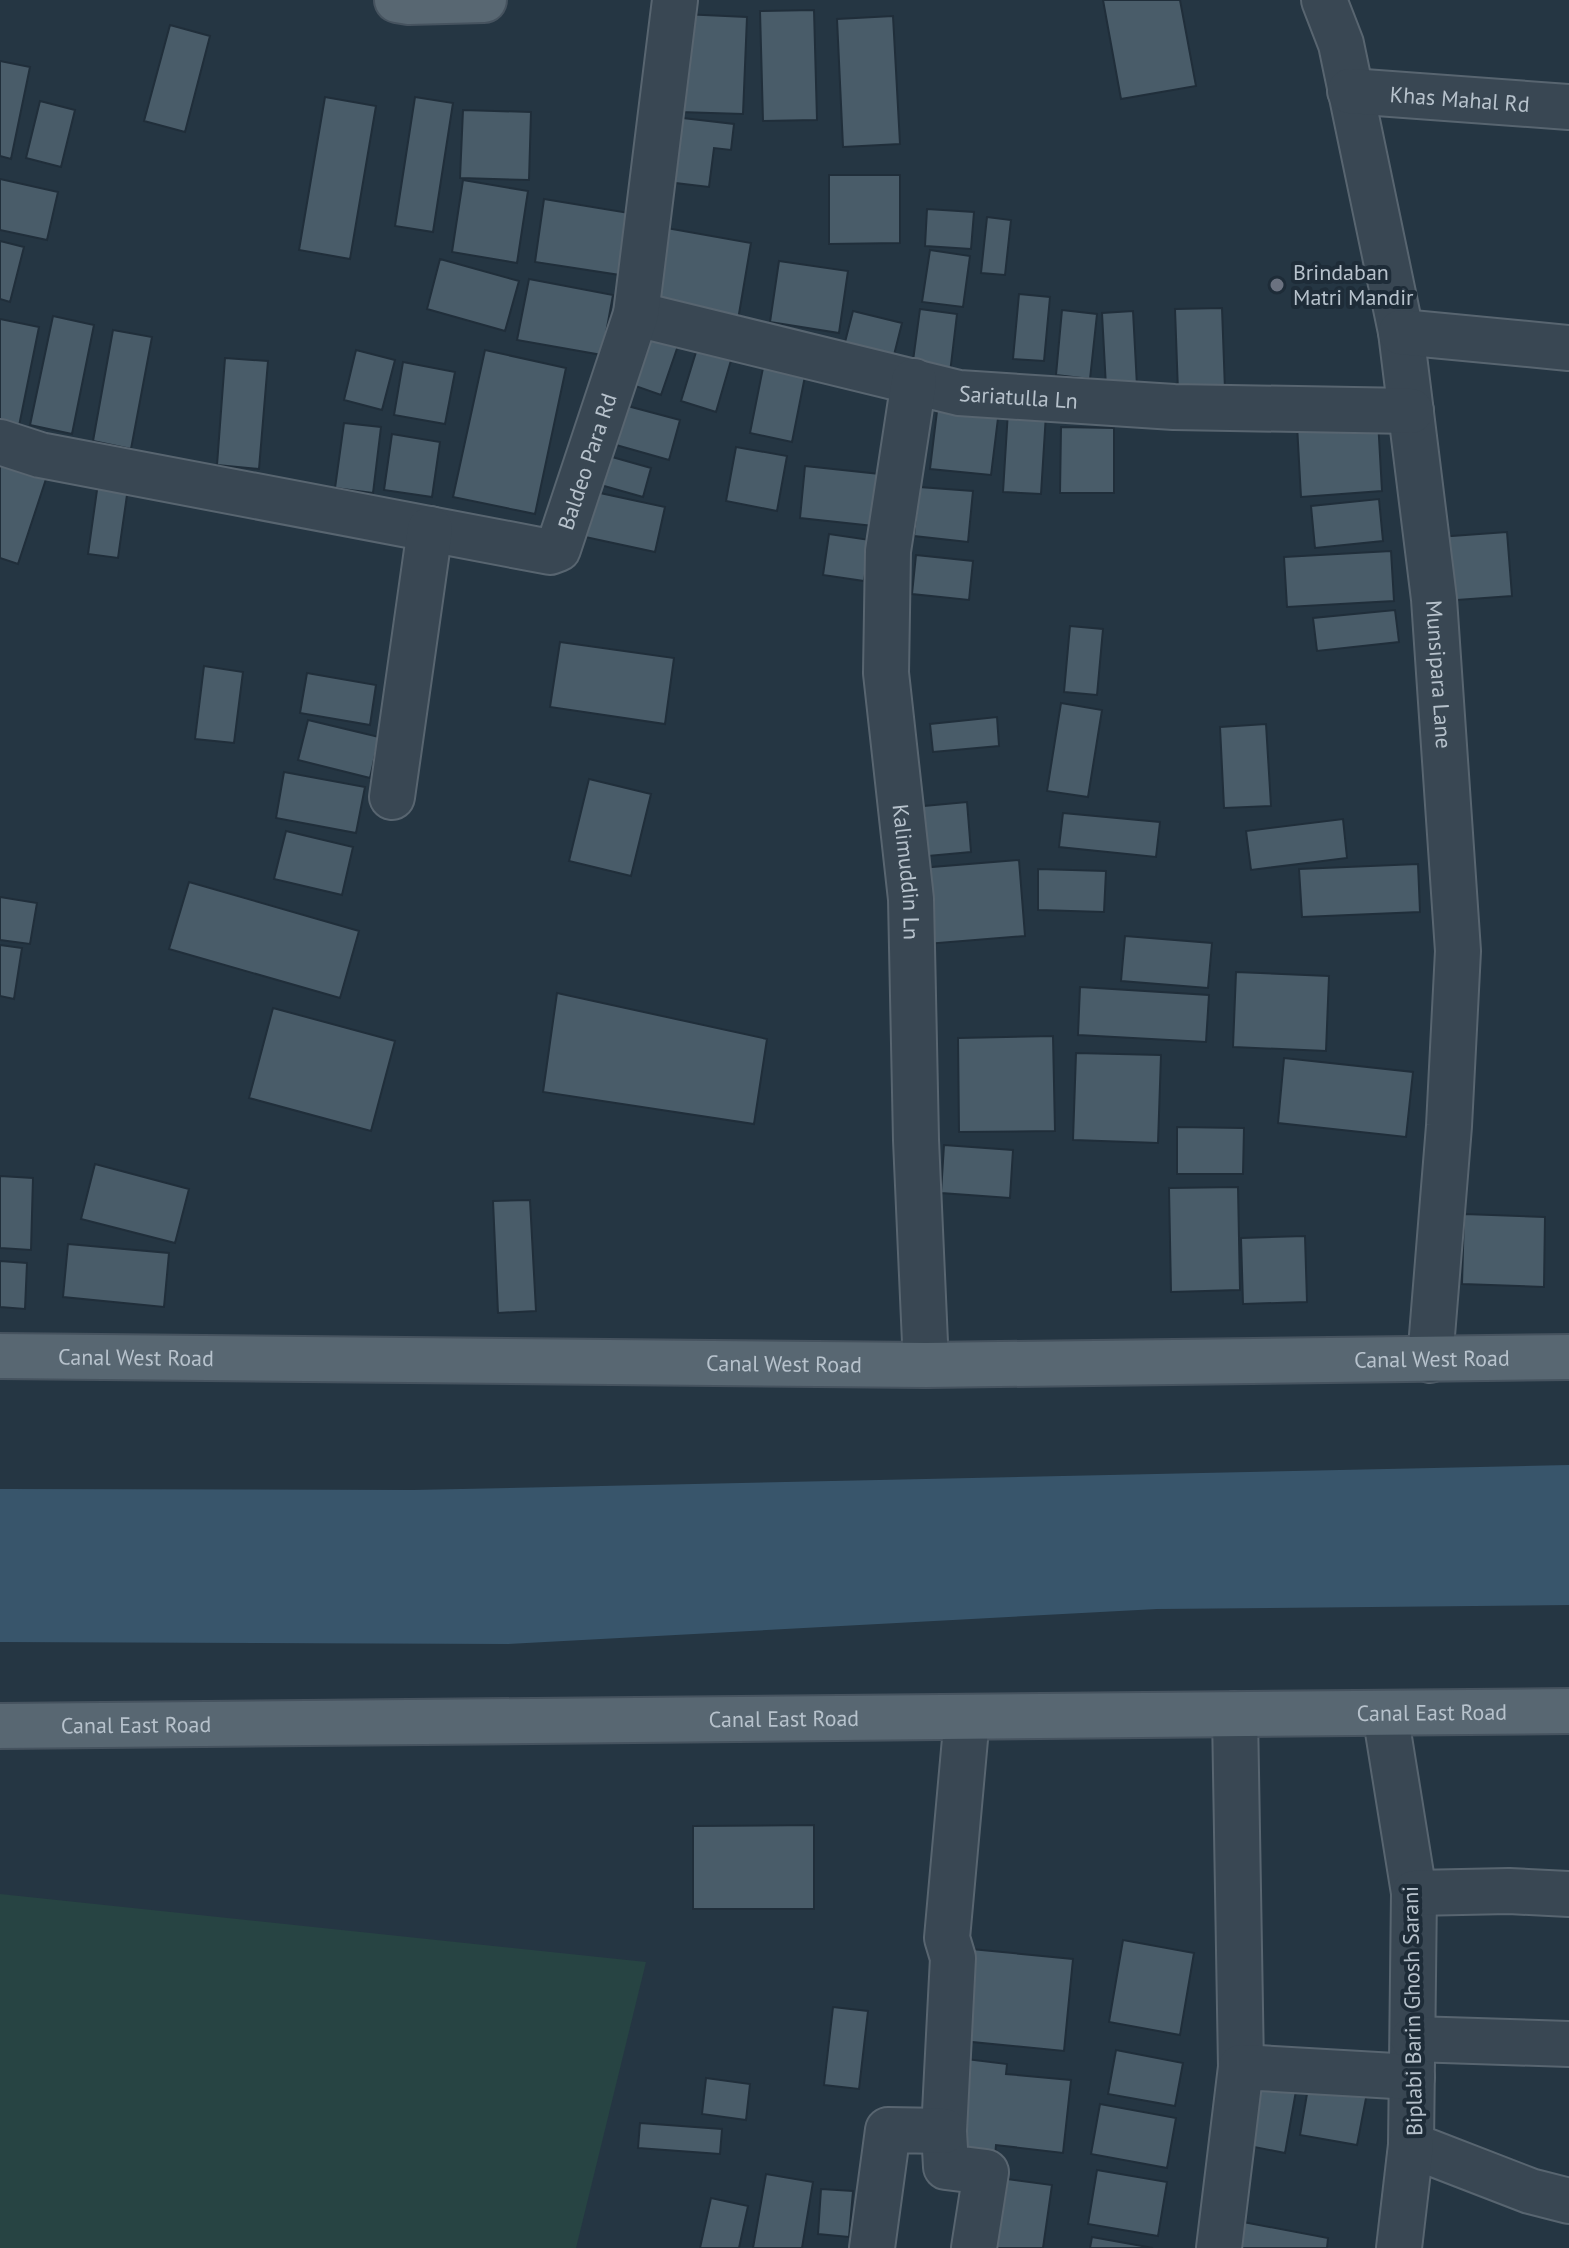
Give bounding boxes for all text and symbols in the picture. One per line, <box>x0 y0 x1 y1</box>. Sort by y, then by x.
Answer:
street label: Khas Mahal Rd <box>1389 80 1531 118</box>
place label: Brindaban Matri Mandir <box>1293 258 1414 311</box>
marker: Brindaban Matri Mandir <box>1268 276 1286 294</box>
street label: Sariatulla Ln <box>958 379 1079 415</box>
street label: Baldeo Para Rd <box>551 389 623 533</box>
street label: Munsipara Lane <box>1420 599 1458 750</box>
street label: Kalimuddin Ln <box>887 803 926 940</box>
street label: Canal West Road <box>58 1343 214 1372</box>
street label: Canal West Road <box>1354 1344 1510 1374</box>
street label: Canal West Road <box>706 1349 862 1378</box>
street label: Canal East Road <box>1357 1698 1507 1727</box>
street label: Canal East Road <box>709 1704 859 1733</box>
street label: Canal East Road <box>61 1710 211 1739</box>
street label: Biplabi Barin Ghosh Sarani <box>1396 1886 1428 2136</box>

